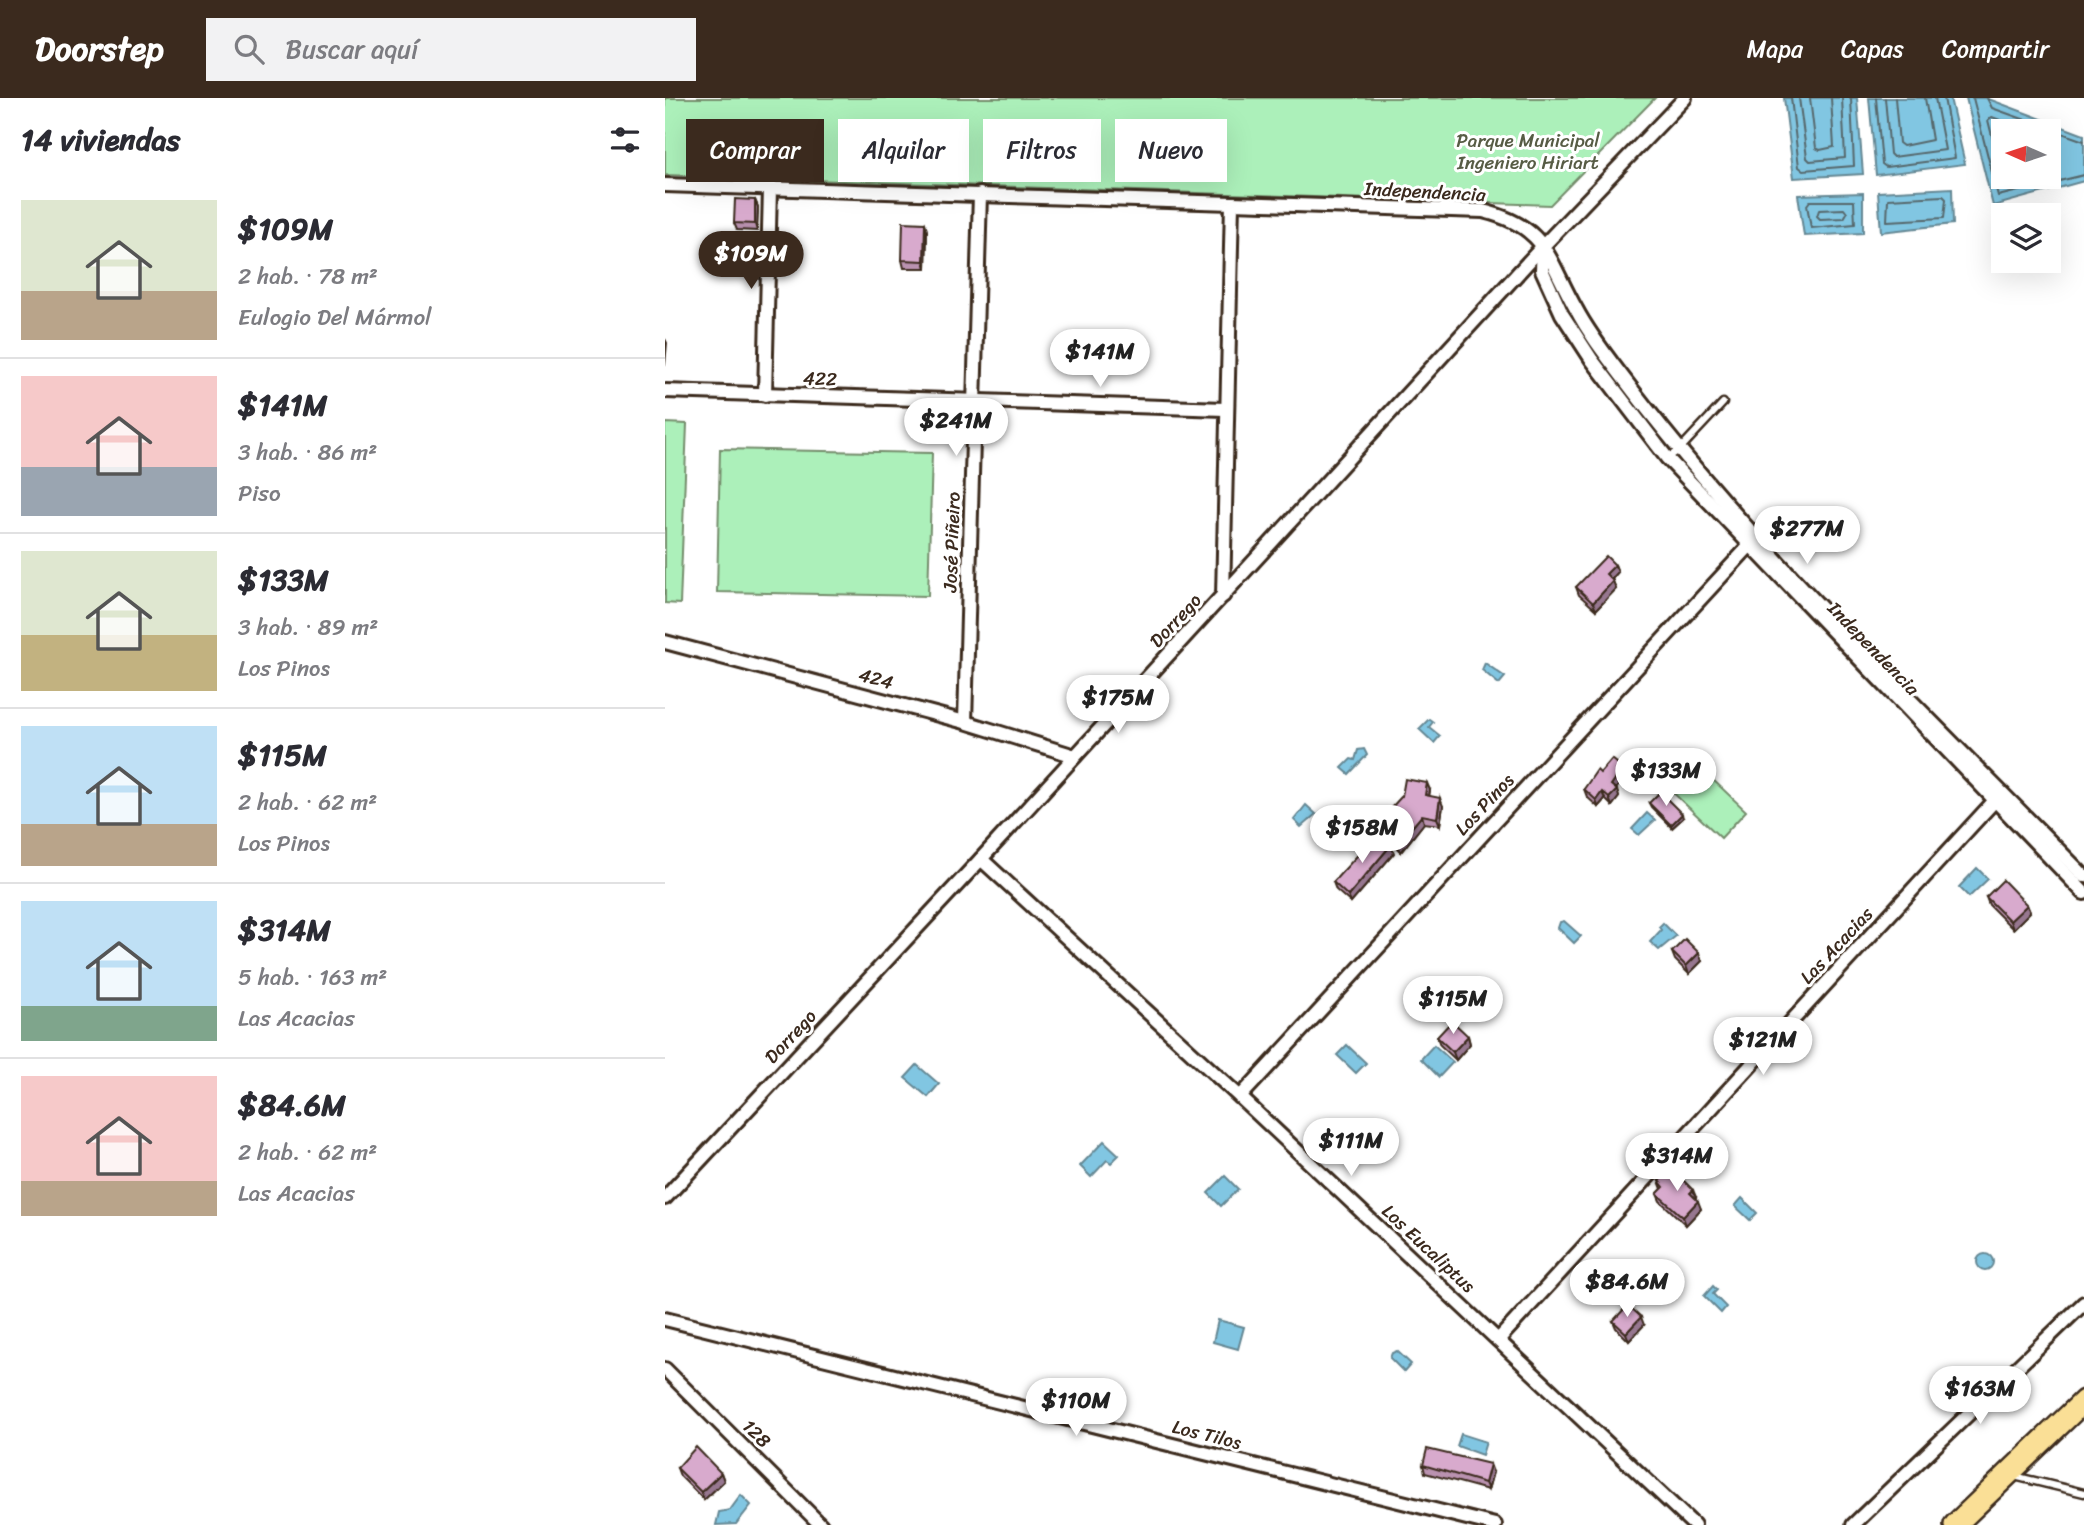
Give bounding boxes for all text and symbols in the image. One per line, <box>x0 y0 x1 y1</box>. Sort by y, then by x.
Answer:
search box <box>206 18 696 81</box>
text: Doorstep <box>35 20 164 78</box>
text: Buscar aquí <box>286 26 418 72</box>
text: Mapa <box>1747 28 1803 70</box>
text: Capas <box>1841 28 1904 70</box>
text: Compartir <box>1942 28 2049 70</box>
icon: search <box>230 30 268 68</box>
text: 14 viviendas <box>21 113 180 167</box>
chip: Comprar <box>686 119 824 182</box>
chip: Alquilar <box>838 119 969 182</box>
chip: Filtros <box>983 119 1101 182</box>
chip: Nuevo <box>1115 119 1227 182</box>
north arrow <box>1991 119 2061 189</box>
map controls <box>1991 119 2061 273</box>
icon: filters <box>606 121 644 159</box>
park label: Parque Municipal Ingeniero Hiriart <box>1456 124 1600 179</box>
street label: Independencia <box>1363 172 1487 211</box>
text: $109M <box>238 202 333 256</box>
button: layers <box>1991 203 2061 273</box>
icon: home <box>77 228 161 312</box>
pin: $109M <box>702 232 800 291</box>
text: $109M <box>715 233 787 274</box>
text: 2 hab. · 78 m² <box>238 256 378 297</box>
text: Eulogio Del Mármol <box>238 297 432 338</box>
pin: $141M <box>1051 330 1149 389</box>
text: $141M <box>1066 331 1134 372</box>
street label: 422 <box>803 361 837 396</box>
text: $141M <box>238 378 327 432</box>
pin: $241M <box>907 398 1005 458</box>
text: $241M <box>920 400 992 441</box>
icon: home <box>77 404 161 488</box>
text: 3 hab. · 86 m² <box>238 432 377 473</box>
text: Piso <box>238 473 281 514</box>
street label: José Piñeiro <box>933 491 970 594</box>
pin: $277M <box>1758 506 1856 566</box>
text: $277M <box>1770 508 1844 549</box>
text: $133M <box>238 553 328 607</box>
icon: home <box>77 579 161 663</box>
street label: Dorrego <box>1141 585 1210 656</box>
street label: Independencia <box>1819 593 1928 704</box>
text: 3 hab. · 89 m² <box>238 607 378 648</box>
text: Los Pinos <box>238 648 330 689</box>
street label: 424 <box>855 658 897 699</box>
pin: $175M <box>1069 676 1167 735</box>
text: $175M <box>1082 677 1154 718</box>
text: $115M <box>238 728 327 782</box>
pin: $133M <box>1617 748 1715 808</box>
text: $133M <box>1631 750 1701 791</box>
icon: home <box>77 754 161 838</box>
street label: Los Pinos <box>1446 765 1522 843</box>
text: 2 hab. · 62 m² <box>238 782 377 823</box>
pin: $158M <box>1313 806 1411 865</box>
text: $158M <box>1326 807 1398 848</box>
text: Los Pinos <box>238 823 330 864</box>
street label: Las Acacias <box>1791 899 1882 992</box>
text: $314M <box>238 903 331 957</box>
icon: home <box>77 929 161 1013</box>
text: 5 hab. · 163 m² <box>238 957 387 998</box>
pin: $115M <box>1404 976 1502 1036</box>
text: $115M <box>1419 978 1487 1019</box>
text: Las Acacias <box>238 998 355 1039</box>
street label: Dorrego <box>756 1001 825 1072</box>
pin: $121M <box>1714 1018 1812 1077</box>
text: $121M <box>1729 1019 1797 1060</box>
text: $84.6M <box>238 1078 346 1132</box>
icon: home <box>77 1104 161 1188</box>
pin: $111M <box>1302 1118 1400 1178</box>
text: $111M <box>1319 1120 1383 1161</box>
text: 2 hab. · 62 m² <box>238 1132 377 1173</box>
pin: $314M <box>1628 1134 1726 1193</box>
text: $314M <box>1641 1135 1713 1176</box>
text: Las Acacias <box>238 1173 355 1214</box>
street label: Los Eucaliptus <box>1374 1196 1484 1301</box>
pin: $84.6M <box>1570 1260 1684 1319</box>
text: $84.6M <box>1586 1261 1668 1302</box>
pin: $163M <box>1931 1366 2029 1426</box>
text: $163M <box>1945 1368 2015 1409</box>
pin: $110M <box>1027 1378 1125 1438</box>
text: $110M <box>1042 1380 1110 1421</box>
street label: Los Tilos <box>1169 1410 1245 1459</box>
street label: 128 <box>734 1411 780 1456</box>

